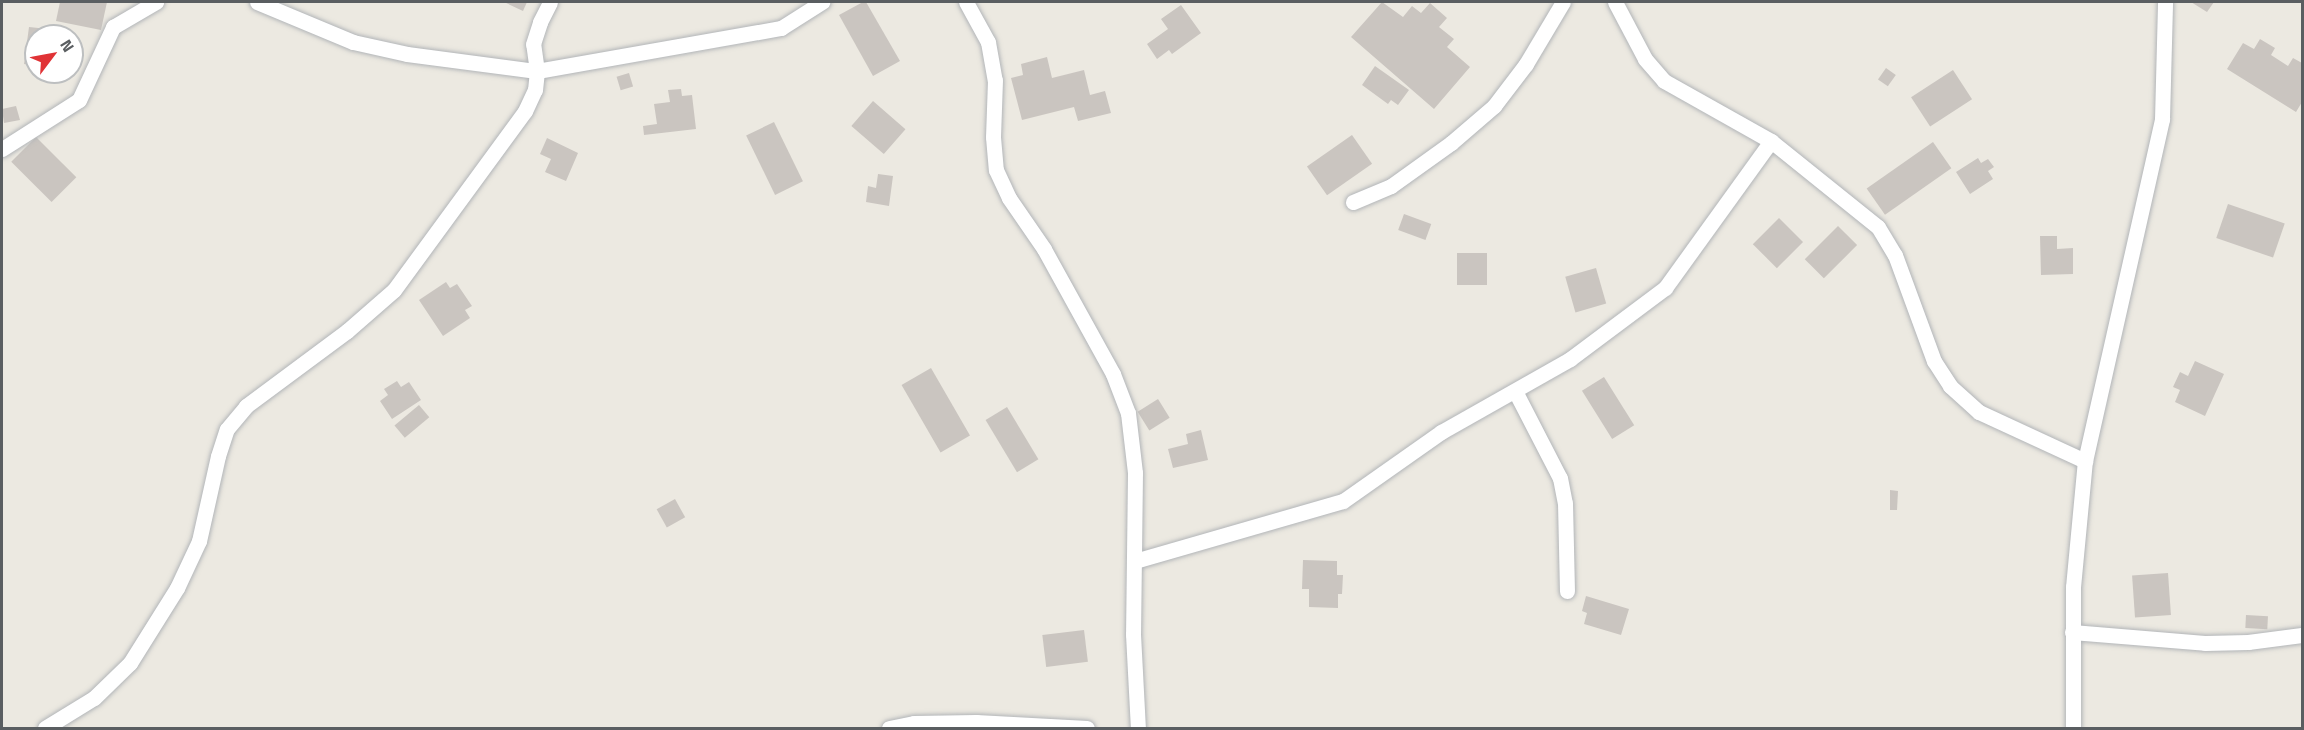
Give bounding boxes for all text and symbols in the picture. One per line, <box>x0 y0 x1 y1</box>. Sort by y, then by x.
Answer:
north arrow <box>24 24 84 84</box>
text: N <box>54 34 81 57</box>

